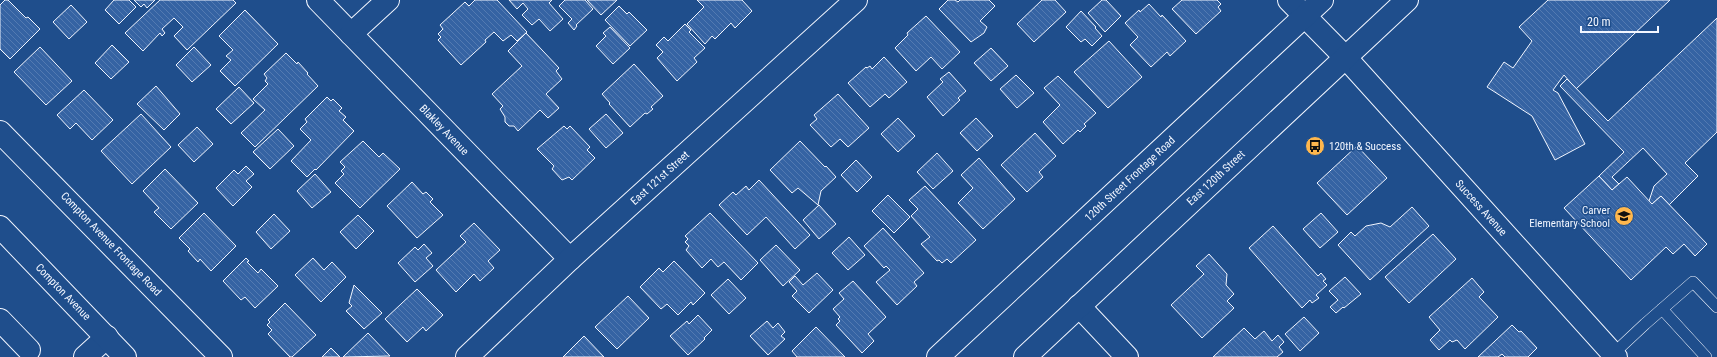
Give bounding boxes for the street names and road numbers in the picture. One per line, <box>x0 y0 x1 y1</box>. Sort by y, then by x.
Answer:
street label: Blakley Avenue <box>417 102 471 158</box>
street label: 120th Street Frontage Road <box>1082 134 1178 224</box>
street label: East 121st Street <box>628 148 692 208</box>
street label: East 120th Street <box>1184 148 1248 208</box>
street label: Success Avenue <box>1453 177 1509 239</box>
street label: Compton Avenue Frontage Road <box>58 189 164 299</box>
street label: Compton Avenue <box>33 261 93 323</box>

